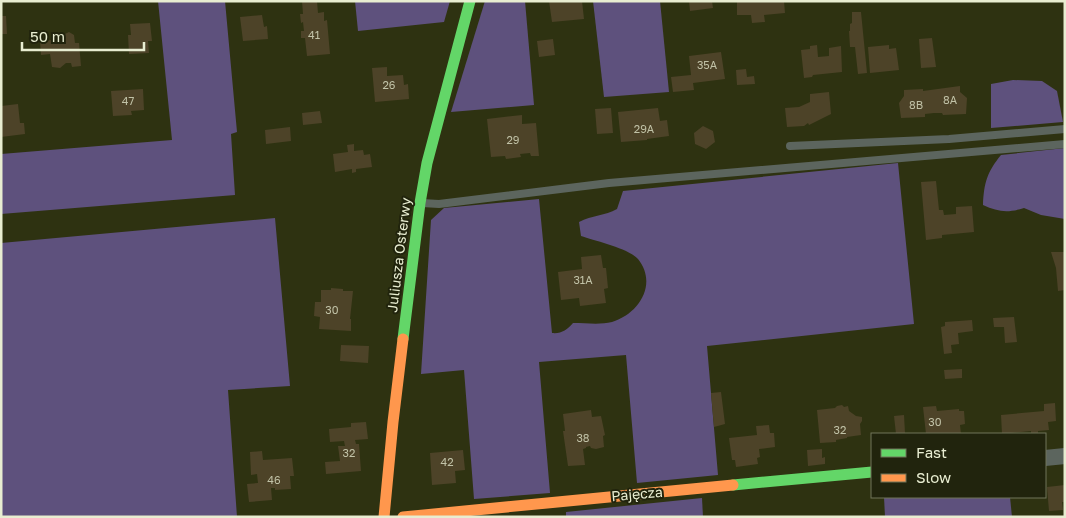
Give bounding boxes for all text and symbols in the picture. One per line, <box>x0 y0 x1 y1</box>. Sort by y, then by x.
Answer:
scale bar <box>22 20 145 52</box>
text: 50 m <box>30 27 65 45</box>
house number: 41 <box>308 28 320 41</box>
house number: 35A <box>697 58 718 71</box>
house number: 26 <box>382 78 396 91</box>
house number: 8A <box>943 93 958 106</box>
house number: 47 <box>122 94 134 107</box>
house number: 8B <box>909 98 923 111</box>
house number: 29A <box>634 122 655 135</box>
house number: 29 <box>506 133 520 146</box>
street label: Juliusza Osterwy <box>383 196 414 313</box>
house number: 31A <box>573 273 593 286</box>
house number: 30 <box>325 303 339 316</box>
house number: 30 <box>928 415 942 428</box>
house number: 32 <box>834 423 846 436</box>
house number: 38 <box>576 431 590 444</box>
legend <box>871 433 1046 498</box>
text: Fast <box>916 443 947 461</box>
house number: 32 <box>343 446 355 459</box>
house number: 42 <box>440 455 454 468</box>
text: Slow <box>916 468 951 486</box>
house number: 46 <box>267 473 281 486</box>
street label: Pajęcza <box>611 483 663 504</box>

